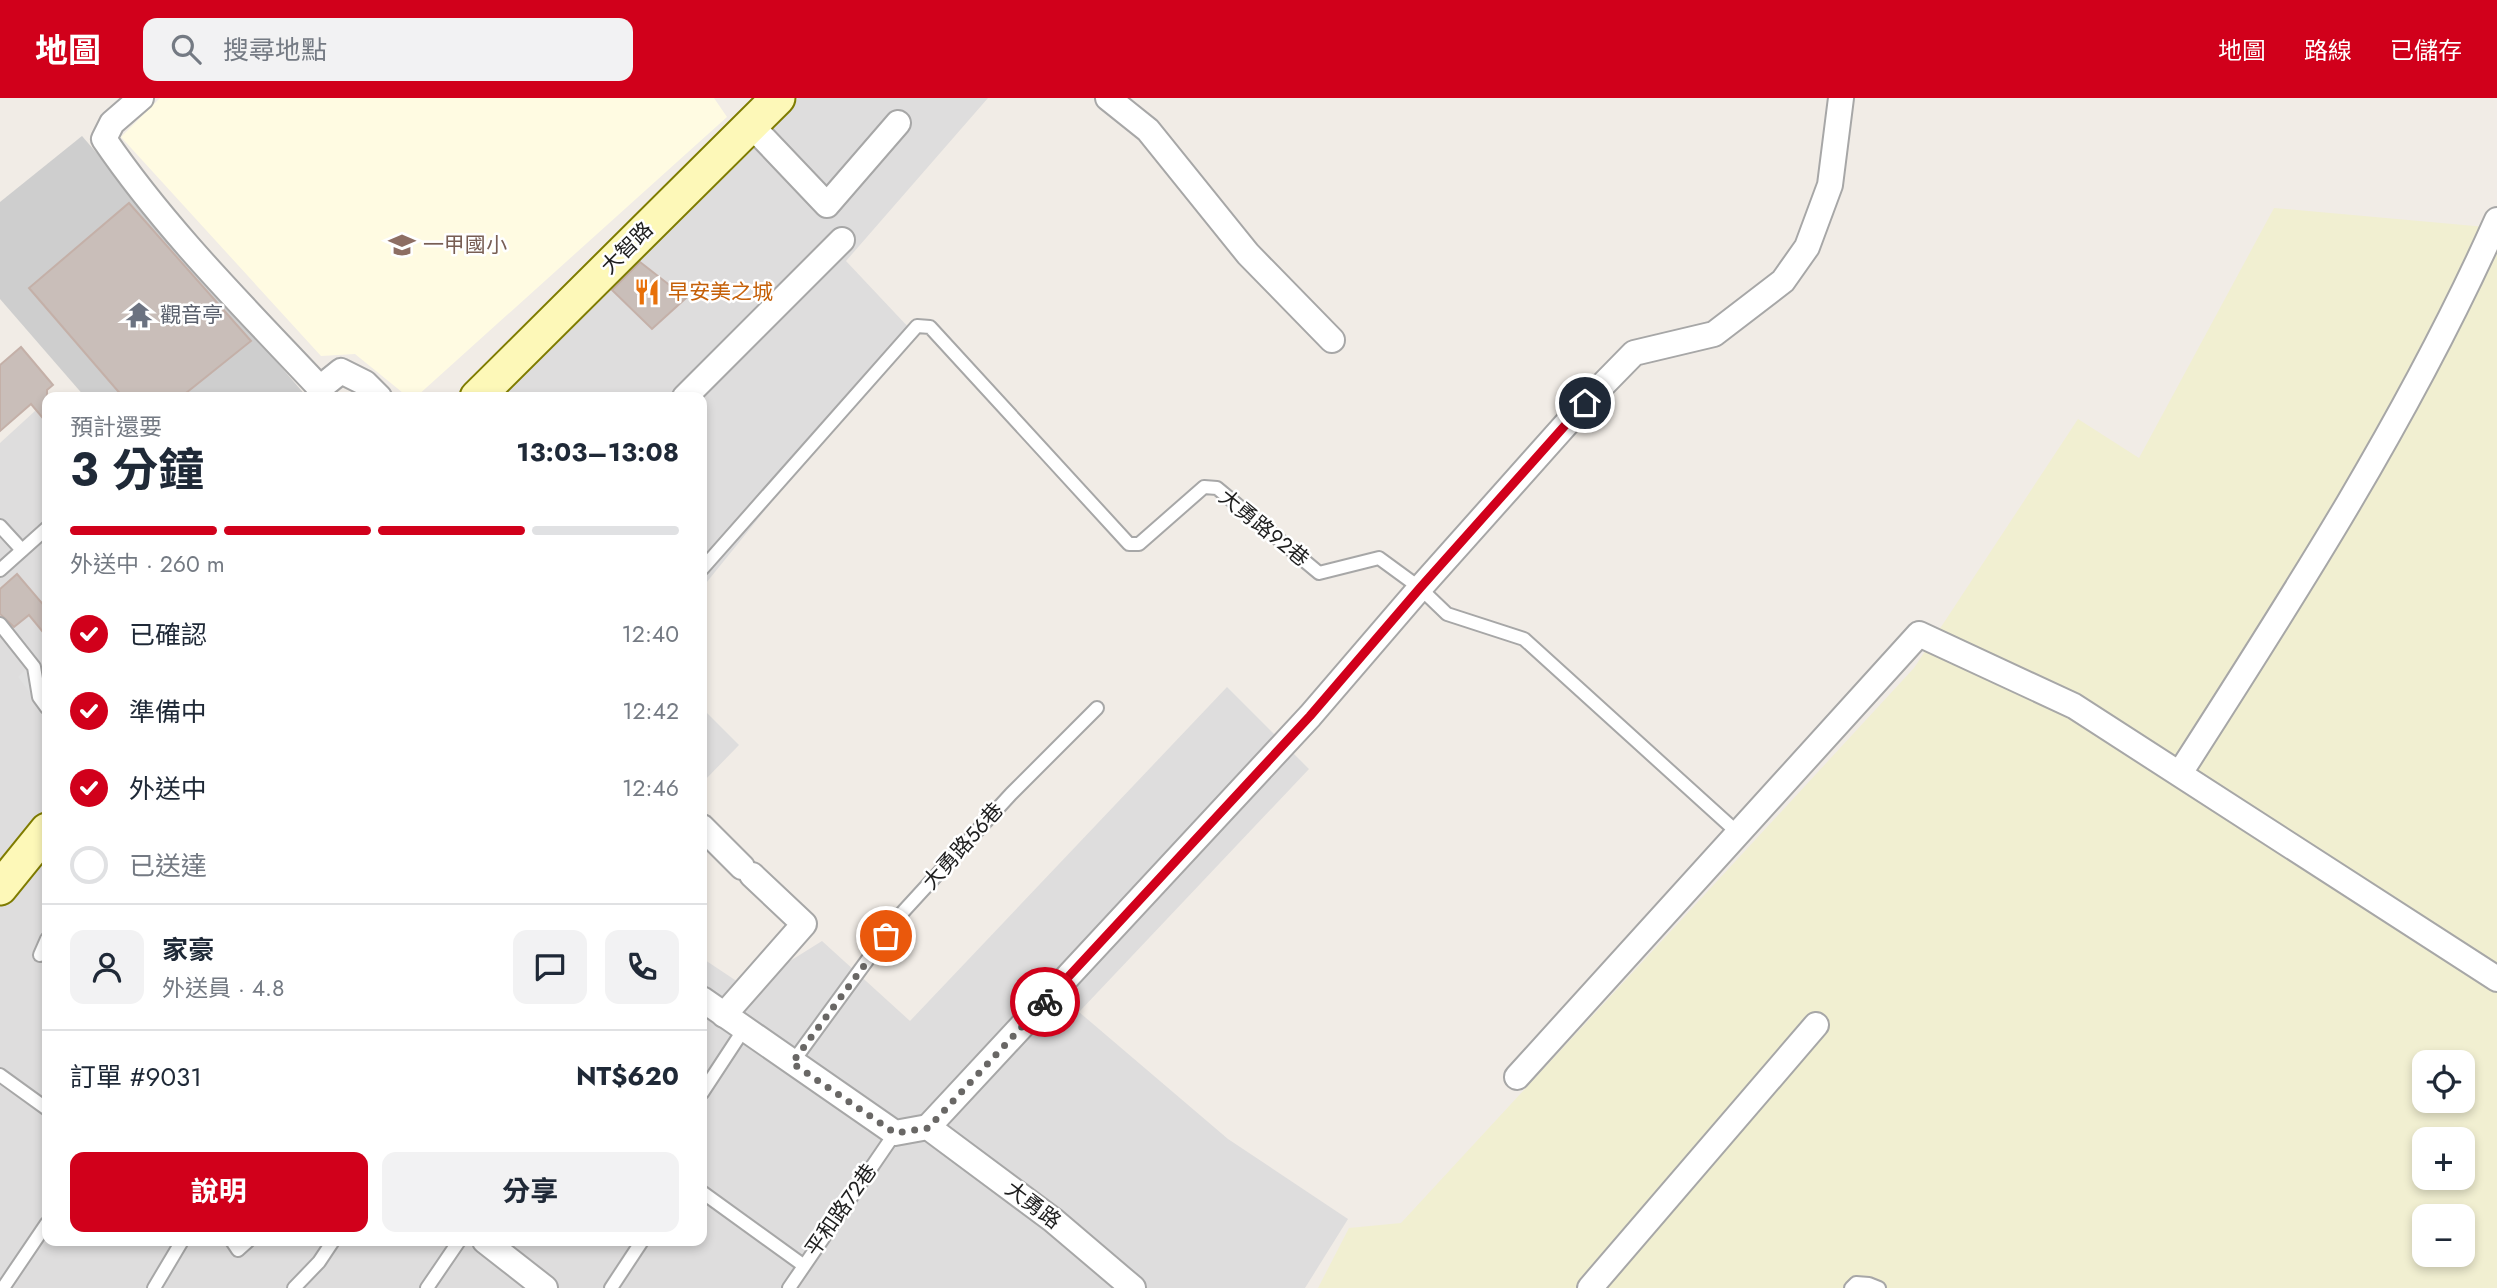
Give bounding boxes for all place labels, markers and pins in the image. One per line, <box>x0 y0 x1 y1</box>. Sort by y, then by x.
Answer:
school or university icon: 一甲國小 <box>387 230 417 260</box>
place label: 一甲國小 <box>423 230 507 260</box>
restaurant icon: 早安美之城 <box>632 277 662 307</box>
place label: 早安美之城 <box>668 277 773 307</box>
temple icon: 觀音亭 <box>124 300 154 330</box>
place label: 觀音亭 <box>160 300 223 330</box>
pin <box>1555 373 1615 433</box>
pin <box>856 906 916 966</box>

